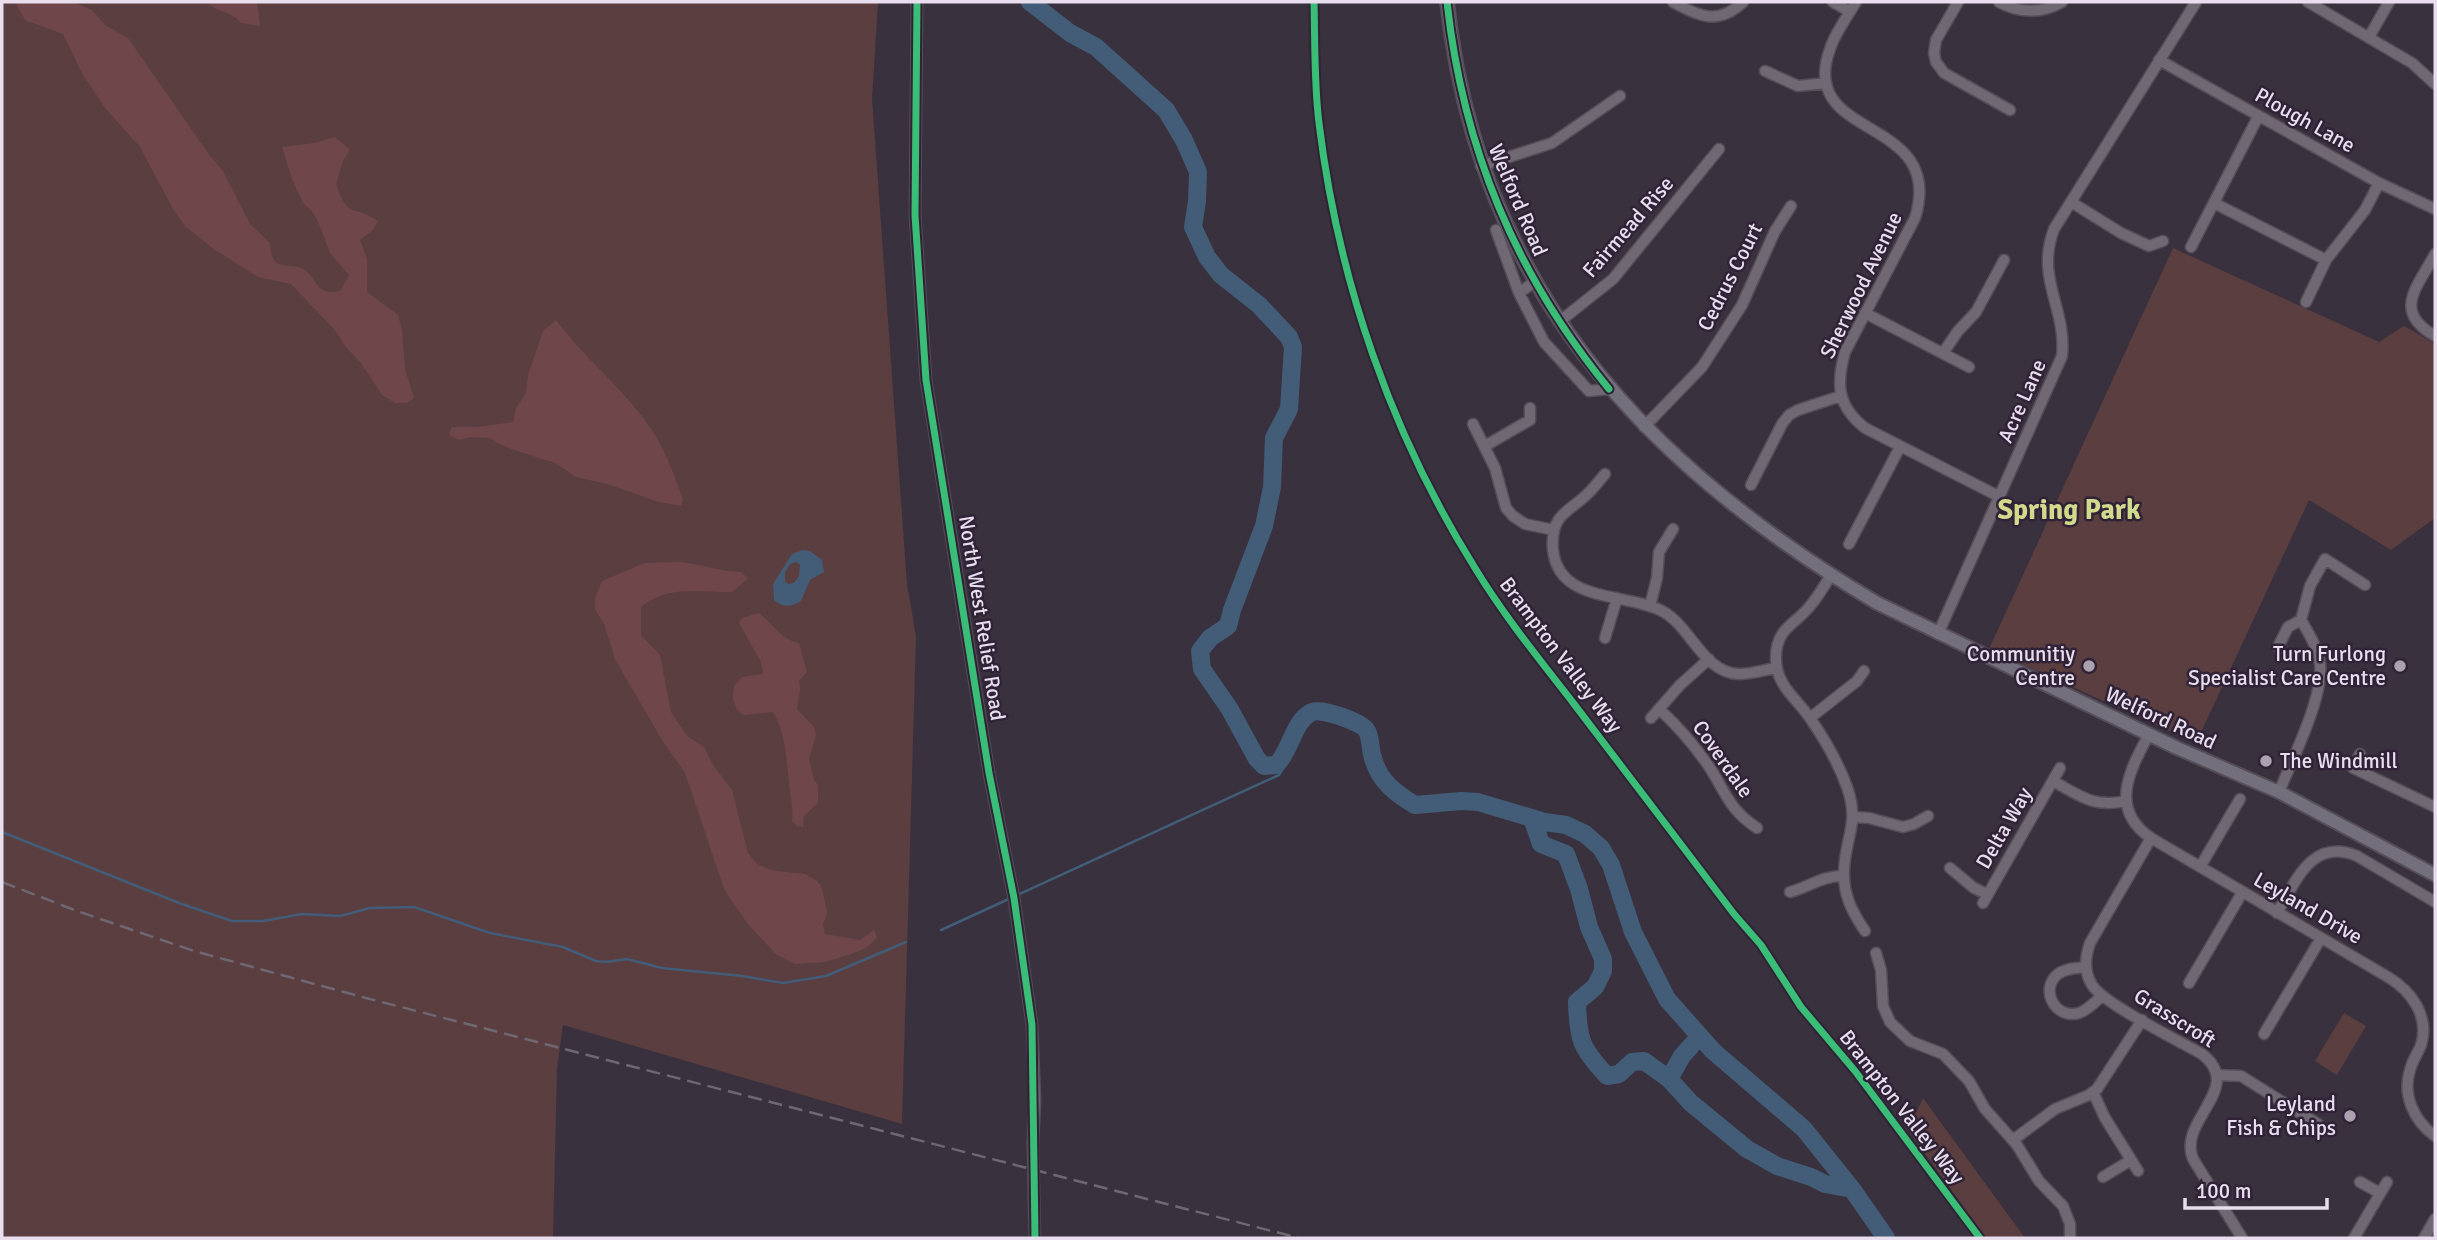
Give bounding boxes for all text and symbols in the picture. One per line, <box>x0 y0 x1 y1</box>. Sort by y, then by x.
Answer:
street label: Plough Lane <box>2250 82 2360 158</box>
street label: Welford Road <box>1483 140 1553 260</box>
street label: Fairmead Rise <box>1577 171 1679 283</box>
street label: Sherwood Avenue <box>1814 207 1908 363</box>
street label: Cedrus Court <box>1692 219 1768 335</box>
street label: Acre Lane <box>1992 355 2052 447</box>
district label: Spring Park <box>1997 493 2141 527</box>
street label: North West Relief Road <box>953 514 1011 722</box>
street label: Brampton Valley Way <box>1494 572 1628 738</box>
place label: Communitiy Centre <box>1967 641 2075 691</box>
place label: Turn Furlong Specialist Care Centre <box>2188 641 2386 691</box>
marker: Communitiy Centre <box>2081 658 2097 674</box>
marker: Turn Furlong Specialist Care Centre <box>2392 658 2408 674</box>
street label: Welford Road <box>2101 681 2221 755</box>
street label: Coverdale <box>1687 715 1759 803</box>
place label: The Windmill <box>2280 748 2398 774</box>
marker: The Windmill <box>2258 753 2274 769</box>
street label: Delta Way <box>1970 782 2038 873</box>
street label: Leyland Drive <box>2249 866 2367 950</box>
street label: Grasscroft <box>2129 983 2221 1054</box>
street label: Brampton Valley Way <box>1834 1025 1970 1189</box>
place label: Leyland Fish & Chips <box>2226 1091 2336 1141</box>
marker: Leyland Fish & Chips <box>2342 1108 2358 1124</box>
scale bar <box>2185 1166 2327 1210</box>
text: 100 m <box>2196 1178 2251 1204</box>

